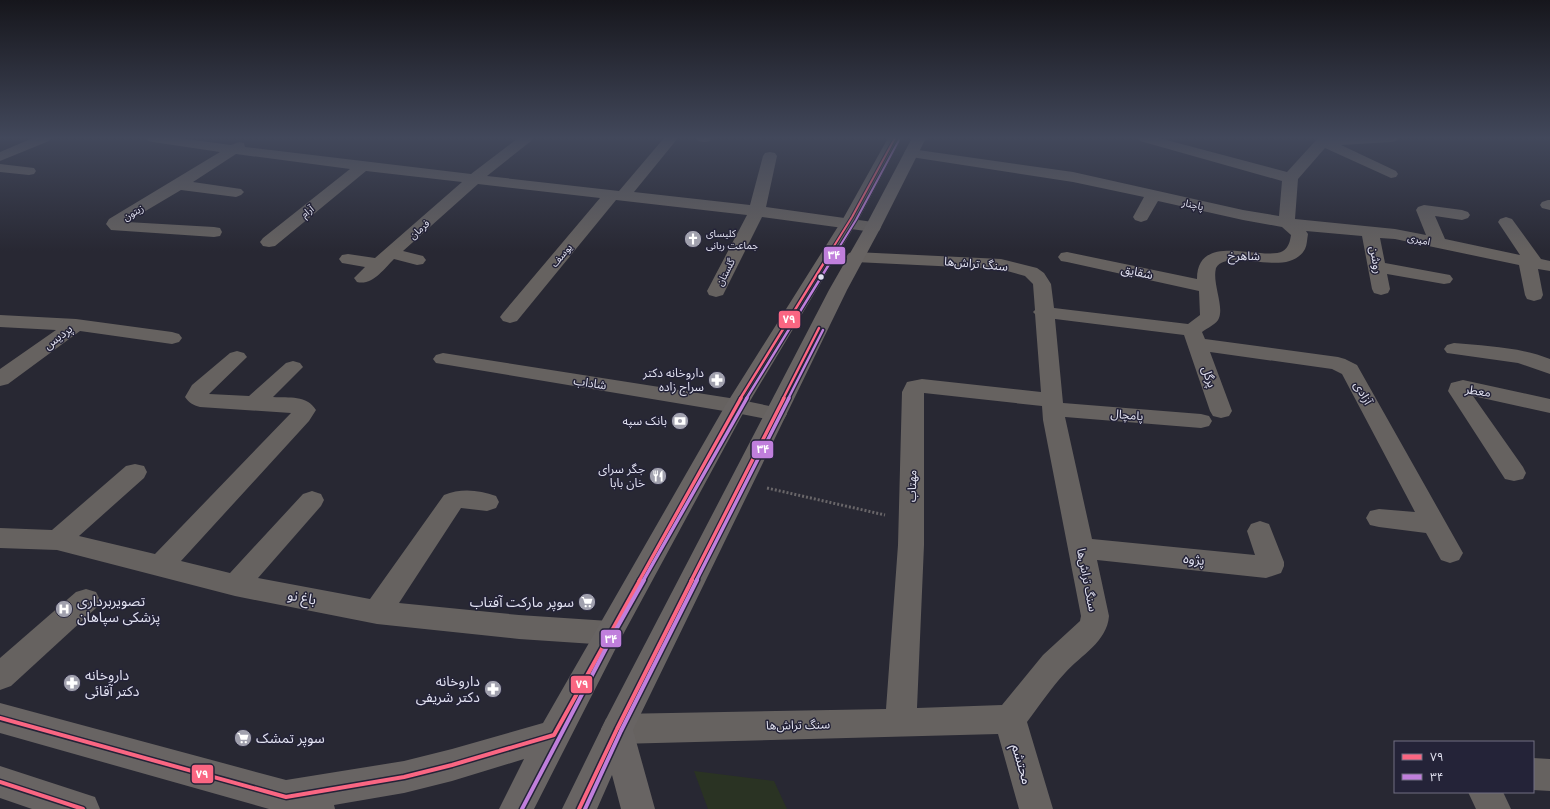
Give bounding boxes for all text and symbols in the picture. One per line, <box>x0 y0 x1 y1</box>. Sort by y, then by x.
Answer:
street label: پاچنار <box>1180 195 1205 213</box>
street label: زیتون <box>121 201 146 223</box>
street label: آرام <box>298 202 319 222</box>
street label: فرمان <box>406 216 433 242</box>
place label: کلیسای جماعت ربانی <box>706 227 758 252</box>
church icon: کلیسای جماعت ربانی <box>683 229 703 249</box>
street label: امیری <box>1406 231 1431 248</box>
street label: یوسف <box>548 241 575 270</box>
street label: روشن <box>1366 245 1386 275</box>
line badge: ۳۴ <box>823 246 846 265</box>
text: ۳۴ <box>828 248 840 262</box>
street label: شاهرخ <box>1228 248 1260 265</box>
street label: سنگ تراش‌ها <box>943 253 1009 275</box>
street label: گلستان <box>713 256 738 288</box>
street label: شقایق <box>1120 261 1154 283</box>
unlabelled marker <box>816 272 826 282</box>
line badge: ۷۹ <box>778 310 801 329</box>
text: ۷۹ <box>783 312 795 326</box>
street label: پردیس <box>40 321 76 353</box>
street label: پرگل <box>1198 364 1220 390</box>
place label: داروخانه دکتر سراج زاده <box>642 365 704 396</box>
pharmacy icon: داروخانه دکتر سراج زاده <box>707 370 727 390</box>
street label: شاداب <box>572 372 608 394</box>
street label: آزادی <box>1350 378 1376 408</box>
street label: معطر <box>1463 381 1492 401</box>
street label: پامچال <box>1110 406 1144 424</box>
bank icon: بانک سپه <box>670 411 690 431</box>
place label: بانک سپه <box>623 413 667 429</box>
line badge: ۳۴ <box>751 440 774 459</box>
text: ۳۴ <box>757 442 769 456</box>
place label: جگر سرای خان بابا <box>598 461 645 491</box>
restaurant icon: جگر سرای خان بابا <box>648 466 668 486</box>
street label: مهتاب <box>904 470 920 502</box>
street label: سنگ تراش‌ها <box>1073 547 1101 613</box>
street label: پژوه <box>1182 549 1206 570</box>
street label: باغ نو <box>286 585 318 611</box>
place label: تصویربرداری پزشکی سپاهان <box>77 592 160 627</box>
supermarket icon: سوپر مارکت آفتاب <box>577 592 597 612</box>
place label: سوپر مارکت آفتاب <box>470 593 574 612</box>
hospital icon: تصویربرداری پزشکی سپاهان <box>54 599 74 619</box>
line badge: ۳۴ <box>600 629 622 648</box>
text: ۳۴ <box>605 632 617 646</box>
place label: داروخانه دکتر آقائی <box>85 666 140 700</box>
place label: داروخانه دکتر شریفی <box>416 672 480 706</box>
pharmacy icon: داروخانه دکتر آقائی <box>62 673 82 693</box>
line badge: ۷۹ <box>570 675 593 694</box>
text: ۷۹ <box>576 677 588 691</box>
pharmacy icon: داروخانه دکتر شریفی <box>483 679 503 699</box>
street label: سنگ تراش‌ها <box>766 716 830 734</box>
supermarket icon: سوپر تمشک <box>233 728 253 748</box>
place label: سوپر تمشک <box>256 729 325 748</box>
legend <box>1394 741 1534 793</box>
street label: محتشم <box>1006 742 1036 787</box>
text: ۷۹ <box>1430 749 1444 765</box>
line badge: ۷۹ <box>191 764 214 784</box>
text: ۷۹ <box>196 767 208 781</box>
text: ۳۴ <box>1430 769 1444 785</box>

